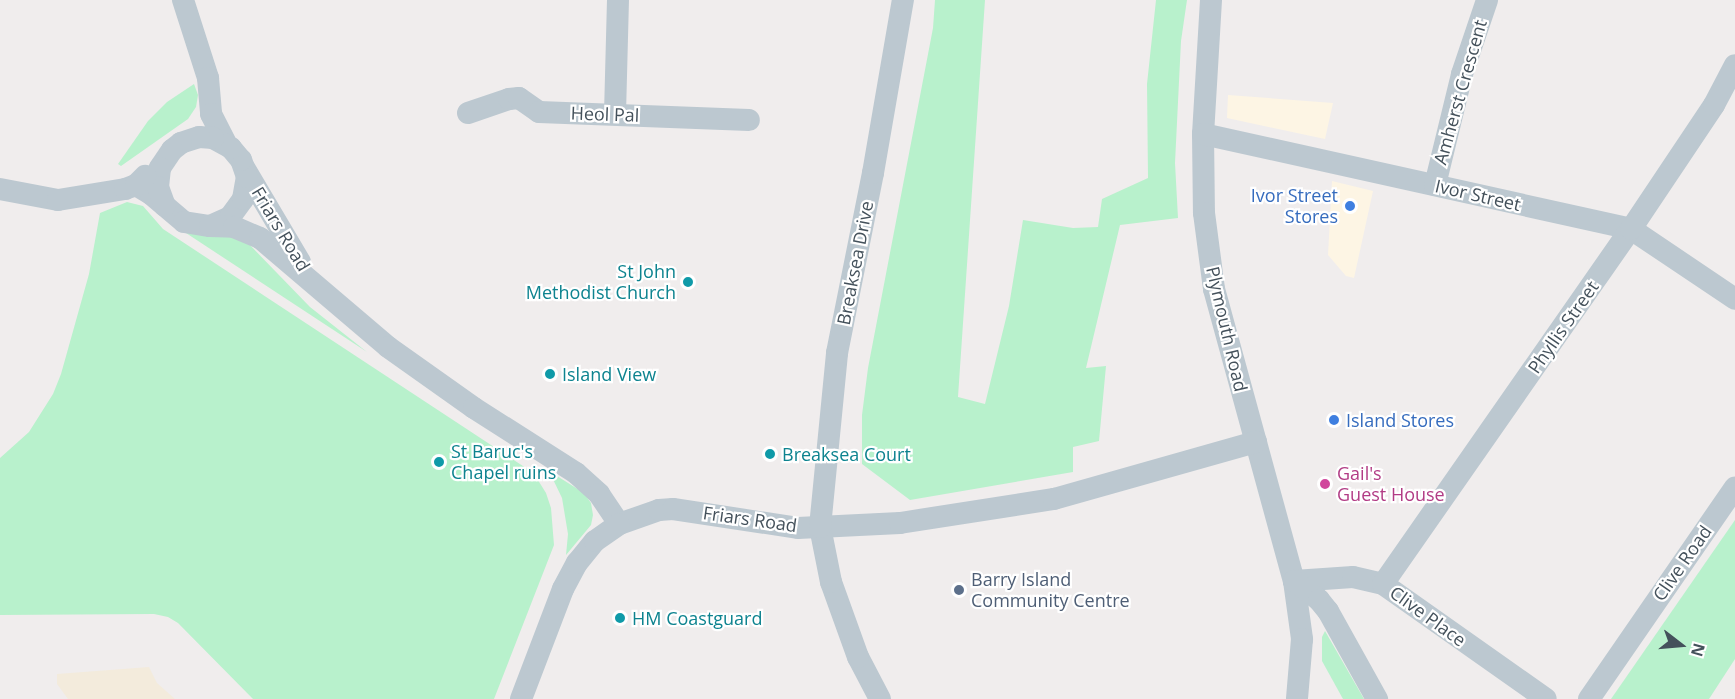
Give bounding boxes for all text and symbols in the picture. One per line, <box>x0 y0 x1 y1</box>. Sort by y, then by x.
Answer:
street label: Amherst Crescent <box>1429 17 1491 167</box>
street label: Heol Pal <box>570 102 640 126</box>
street label: Ivor Street <box>1433 175 1523 215</box>
street label: Friars Road <box>247 183 315 275</box>
place label: Ivor Street Stores <box>1251 185 1338 228</box>
street label: Breaksea Drive <box>832 199 878 327</box>
marker: Ivor Street Stores <box>1343 199 1357 213</box>
place label: St John Methodist Church <box>526 261 676 304</box>
street label: Plymouth Road <box>1202 264 1252 394</box>
marker: St John Methodist Church <box>681 275 695 289</box>
street label: Phyllis Street <box>1523 277 1603 377</box>
place label: Island View <box>562 363 656 385</box>
marker: Island View <box>543 367 557 381</box>
place label: Island Stores <box>1346 409 1454 431</box>
marker: Island Stores <box>1327 413 1341 427</box>
place label: St Baruc's Chapel ruins <box>451 441 556 484</box>
place label: Breaksea Court <box>782 443 911 465</box>
marker: Breaksea Court <box>763 447 777 461</box>
marker: St Baruc's Chapel ruins <box>432 455 446 469</box>
place label: Gail's Guest House <box>1337 463 1445 506</box>
marker: Gail's Guest House <box>1318 477 1332 491</box>
street label: Friars Road <box>702 502 798 536</box>
street label: Clive Road <box>1648 521 1716 605</box>
place label: Barry Island Community Centre <box>971 569 1130 612</box>
street label: Clive Place <box>1386 581 1470 651</box>
marker: Barry Island Community Centre <box>952 583 966 597</box>
place label: HM Coastguard <box>632 607 762 629</box>
marker: HM Coastguard <box>613 611 627 625</box>
north arrow <box>1651 615 1711 675</box>
text: N <box>1686 641 1711 659</box>

